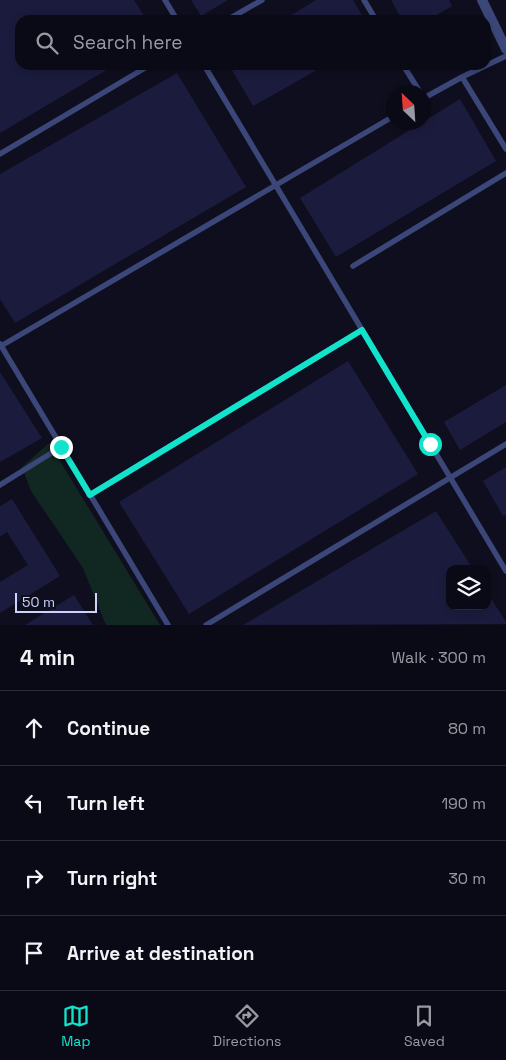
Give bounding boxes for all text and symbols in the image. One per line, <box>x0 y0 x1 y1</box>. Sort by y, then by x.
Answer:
search box <box>15 15 491 70</box>
icon: search <box>33 29 61 57</box>
text: Search here <box>73 30 183 55</box>
north arrow <box>386 85 431 130</box>
route start <box>419 433 442 456</box>
route end <box>50 436 73 459</box>
map controls <box>446 565 491 610</box>
button: layers <box>446 565 491 610</box>
scale bar <box>15 590 98 613</box>
text: 50 m <box>22 593 55 611</box>
text: 4 min <box>20 644 75 671</box>
text: Walk · 300 m <box>391 647 486 668</box>
icon: ahead <box>20 714 48 742</box>
text: Continue <box>67 716 150 741</box>
text: 80 m <box>448 718 486 739</box>
icon: left <box>20 789 48 817</box>
text: Turn left <box>67 791 145 816</box>
text: 190 m <box>441 793 486 814</box>
icon: right <box>20 864 48 892</box>
text: Turn right <box>67 866 157 891</box>
text: 30 m <box>448 868 486 889</box>
icon: arrive <box>20 939 48 967</box>
text: Arrive at destination <box>67 941 255 966</box>
tab: Map <box>61 1002 90 1050</box>
tab: Directions <box>213 1002 281 1050</box>
tab: Saved <box>404 1002 445 1050</box>

